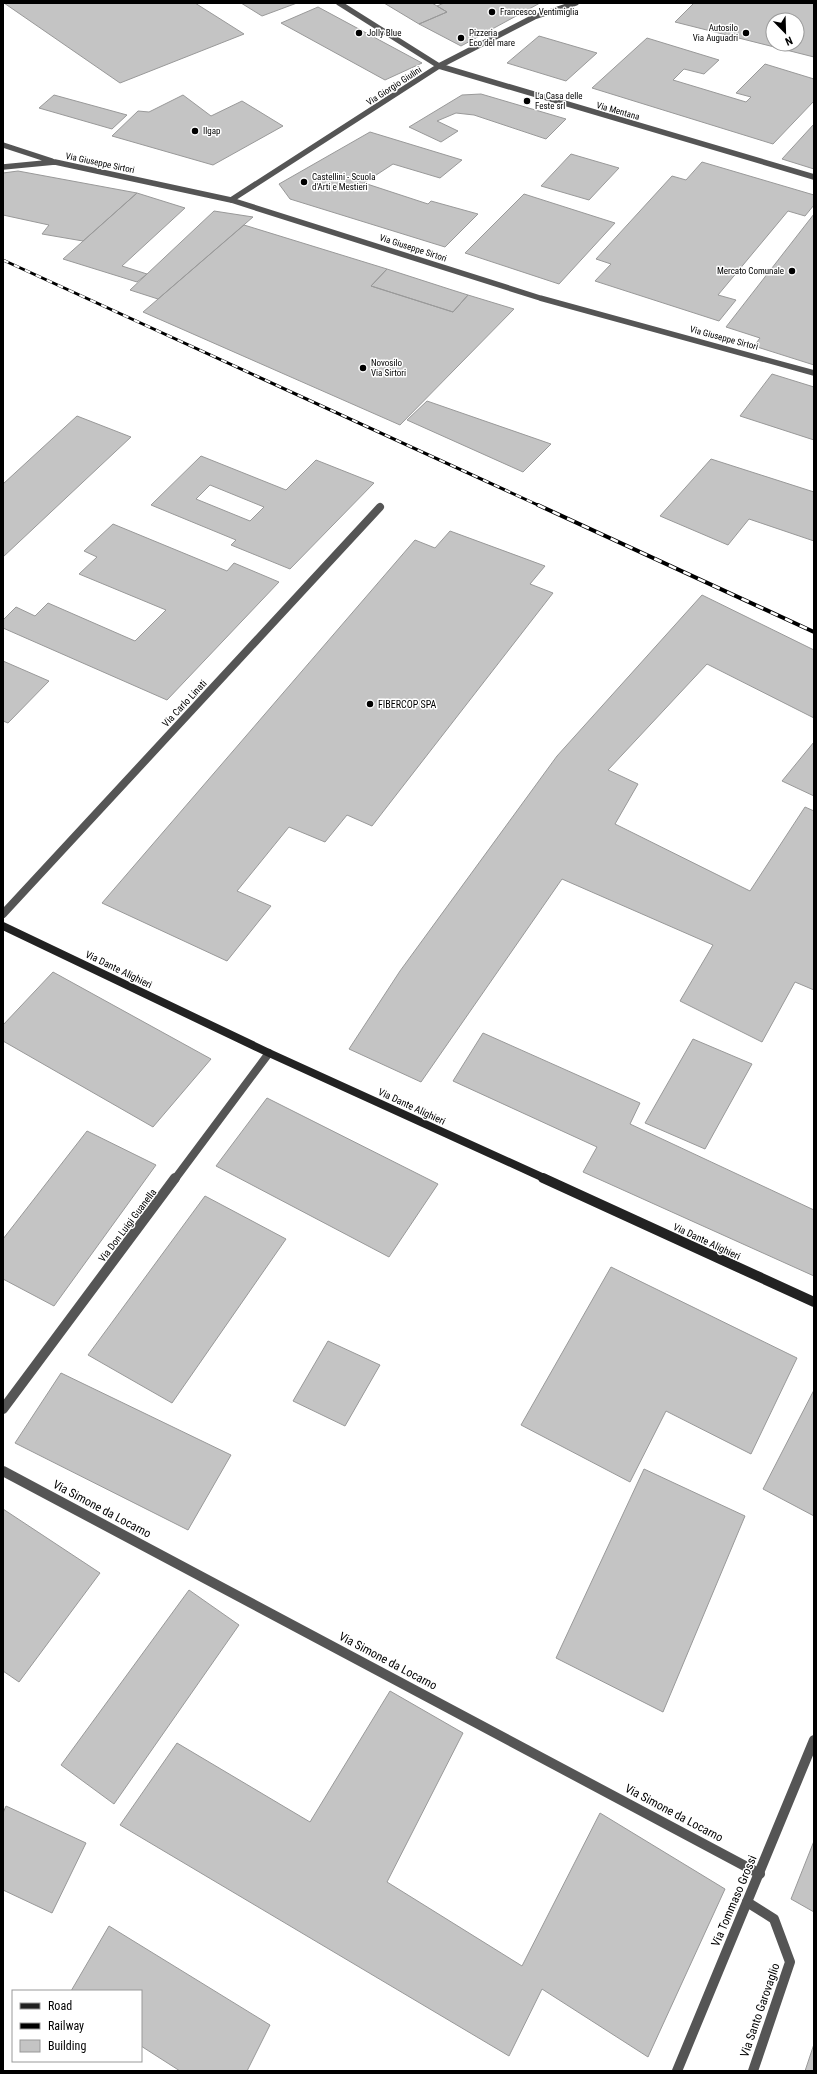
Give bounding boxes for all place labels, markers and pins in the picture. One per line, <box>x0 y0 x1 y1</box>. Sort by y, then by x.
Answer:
marker: Francesco Ventimiglia <box>487 7 497 17</box>
place label: Francesco Ventimiglia <box>500 7 579 17</box>
place label: Autosilo Via Auguadri <box>693 23 738 43</box>
marker: Jolly Blue <box>354 28 364 38</box>
place label: Jolly Blue <box>367 28 401 38</box>
place label: Pizzeria Eco del mare <box>469 28 515 48</box>
marker: Autosilo Via Auguadri <box>741 28 751 38</box>
marker: Pizzeria Eco del mare <box>456 33 466 43</box>
place label: La Casa delle Feste srl <box>535 91 583 111</box>
marker: La Casa delle Feste srl <box>522 96 532 106</box>
marker: Ilgap <box>190 126 200 136</box>
place label: Ilgap <box>203 126 221 136</box>
place label: Castellini - Scuola d'Arti e Mestieri <box>312 172 375 192</box>
marker: Castellini - Scuola d'Arti e Mestieri <box>299 177 309 187</box>
place label: Mercato Comunale <box>717 266 784 276</box>
marker: Mercato Comunale <box>787 266 797 276</box>
place label: Novosilo Via Sirtori <box>371 358 406 378</box>
marker: Novosilo Via Sirtori <box>358 363 368 373</box>
marker: FIBERCOP SPA <box>365 699 375 709</box>
place label: FIBERCOP SPA <box>378 699 437 710</box>

